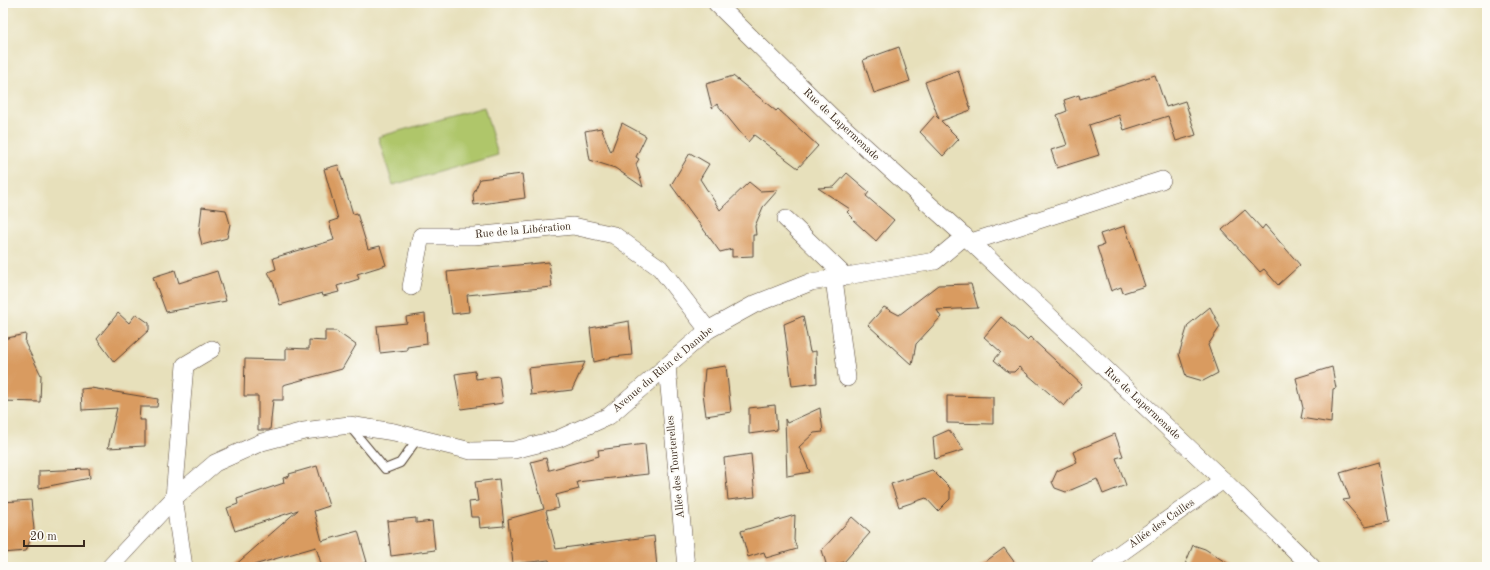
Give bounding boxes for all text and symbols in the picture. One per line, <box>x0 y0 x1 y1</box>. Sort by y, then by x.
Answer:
street label: Rue de Lapermenade <box>801 87 881 163</box>
street label: Rue de la Libération <box>474 221 572 241</box>
street label: Avenue du Rhin et Danube <box>611 325 715 415</box>
street label: Rue de Lapermenade <box>1102 366 1182 442</box>
street label: Allée des Tourterelles <box>665 415 687 519</box>
street label: Allée des Cailles <box>1127 497 1197 551</box>
scale bar <box>24 522 84 548</box>
text: 20 m <box>30 531 57 543</box>

